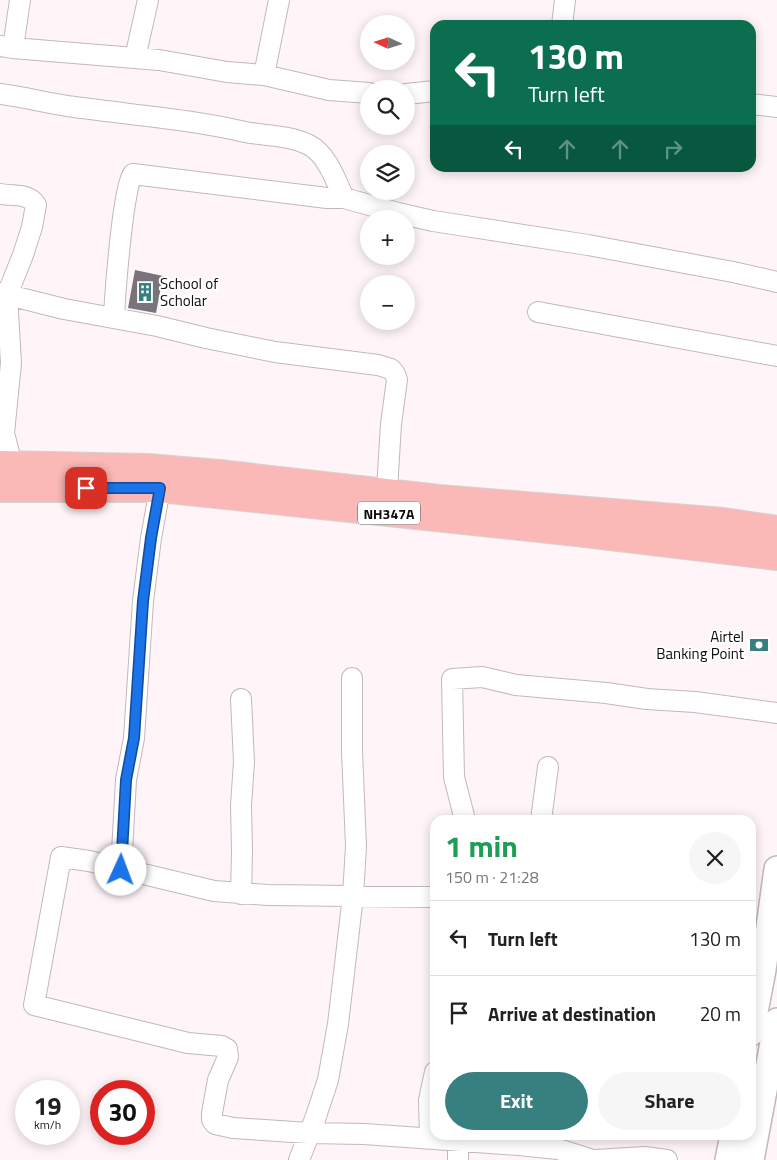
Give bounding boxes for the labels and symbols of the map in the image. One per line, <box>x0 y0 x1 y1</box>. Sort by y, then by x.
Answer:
north arrow <box>360 15 415 70</box>
place label: School of Scholar <box>160 272 218 312</box>
building icon: School of Scholar <box>134 281 156 303</box>
pin <box>65 467 107 509</box>
road number: NH347A <box>358 502 420 524</box>
place label: Airtel Banking Point <box>656 625 745 665</box>
bank icon: Airtel Banking Point <box>748 634 770 656</box>
position arrow <box>94 843 146 895</box>
speed limit sign: 30 <box>90 1080 155 1145</box>

